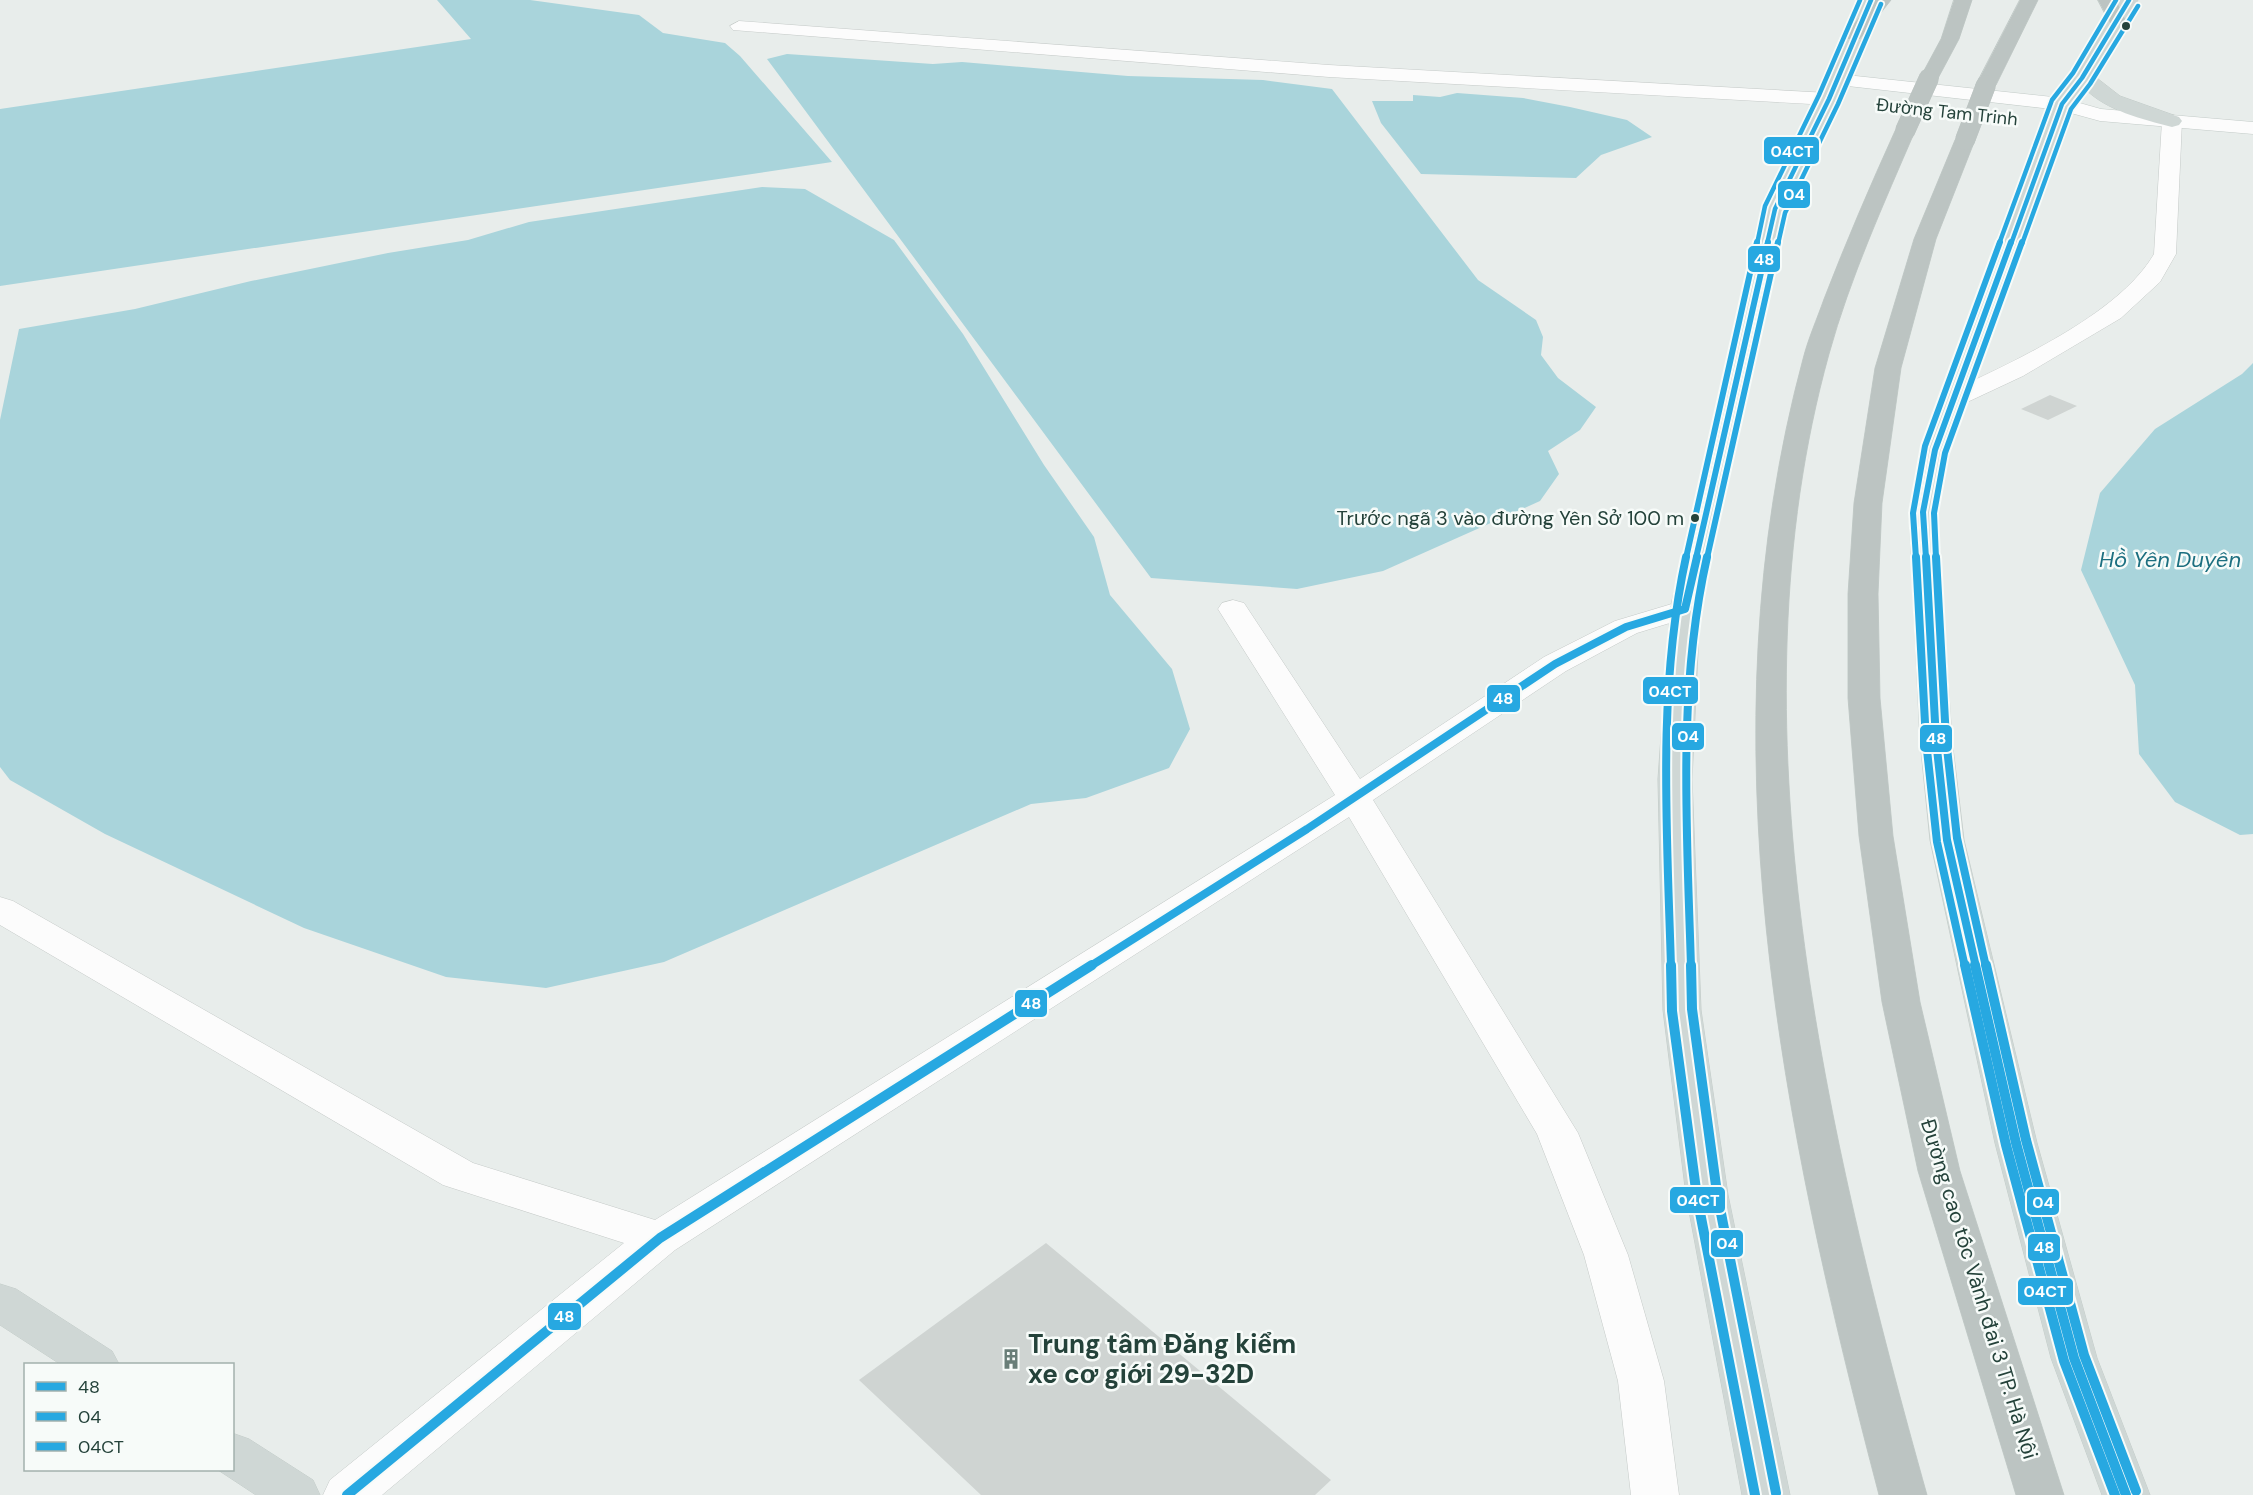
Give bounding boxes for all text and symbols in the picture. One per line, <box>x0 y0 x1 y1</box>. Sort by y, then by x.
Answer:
unlabelled marker <box>2120 20 2132 32</box>
street label: Đường Tam Trinh <box>1875 93 2019 131</box>
line badge: 04CT <box>1763 136 1820 165</box>
text: 04CT <box>1771 141 1814 162</box>
line badge: 04 <box>1777 180 1811 209</box>
text: 04 <box>1783 184 1805 205</box>
line badge: 48 <box>1747 245 1781 273</box>
text: 48 <box>1754 249 1774 270</box>
place label: Trước ngã 3 vào đường Yên Sở 100 m <box>1336 505 1684 531</box>
marker: Trước ngã 3 vào đường Yên Sở 100 m <box>1689 512 1701 524</box>
water label: Hồ Yên Duyên <box>2099 545 2241 574</box>
line badge: 04CT <box>1642 676 1699 705</box>
text: 04CT <box>1649 681 1692 702</box>
line badge: 48 <box>1486 684 1521 713</box>
text: 48 <box>1493 688 1513 709</box>
line badge: 04 <box>1671 722 1705 751</box>
line badge: 48 <box>1919 724 1953 753</box>
text: 04 <box>1677 726 1699 747</box>
text: 48 <box>1926 728 1946 749</box>
line badge: 48 <box>1014 989 1048 1018</box>
text: 48 <box>1021 993 1041 1014</box>
street label: Đường cao tốc Vành đai 3 TP. Hà Nội <box>1914 1115 2044 1463</box>
line badge: 04CT <box>1669 1186 1726 1214</box>
line badge: 04 <box>2026 1188 2060 1216</box>
text: 04CT <box>1677 1190 1720 1211</box>
text: 04 <box>2032 1192 2054 1213</box>
line badge: 04 <box>1710 1229 1744 1258</box>
text: 04 <box>1716 1233 1738 1254</box>
line badge: 48 <box>2027 1233 2061 1262</box>
text: 48 <box>2034 1237 2054 1258</box>
line badge: 04CT <box>2017 1277 2074 1306</box>
text: 04CT <box>2024 1281 2067 1302</box>
line badge: 48 <box>547 1302 582 1331</box>
text: 48 <box>554 1306 574 1327</box>
place label: Trung tâm Đăng kiểm xe cơ giới 29-32D <box>1028 1327 1296 1391</box>
building icon: Trung tâm Đăng kiểm xe cơ giới 29-32D <box>999 1347 1023 1371</box>
legend <box>24 1363 234 1471</box>
text: 48 <box>78 1375 100 1399</box>
text: 04 <box>78 1405 101 1429</box>
text: 04CT <box>78 1435 124 1459</box>

